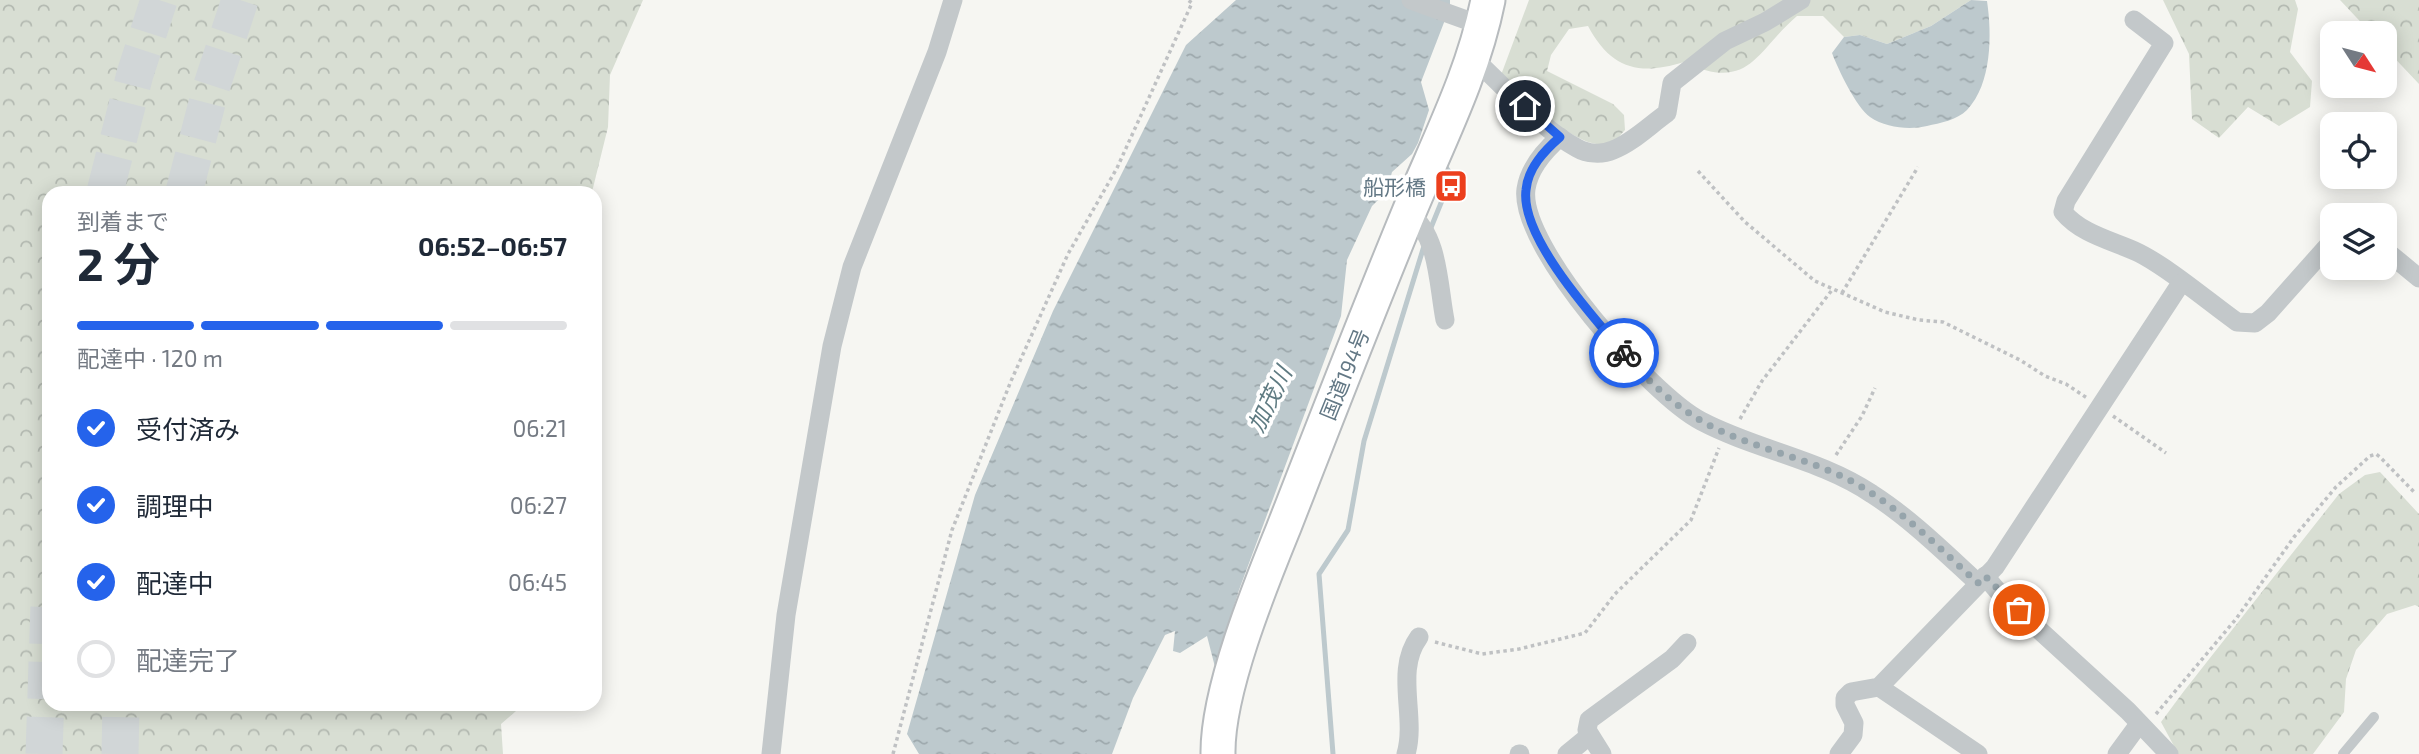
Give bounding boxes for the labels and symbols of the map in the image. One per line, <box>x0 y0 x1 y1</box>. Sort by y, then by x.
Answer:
north arrow <box>2320 21 2398 98</box>
pin <box>1495 76 1555 136</box>
bus stop icon: 船形橋 <box>1432 167 1470 205</box>
place label: 船形橋 <box>1363 174 1426 199</box>
courier <box>1589 318 1659 388</box>
street label: 国道194号 <box>1314 325 1374 423</box>
water label: 加茂川 <box>1241 359 1298 436</box>
pin <box>1989 580 2049 640</box>

